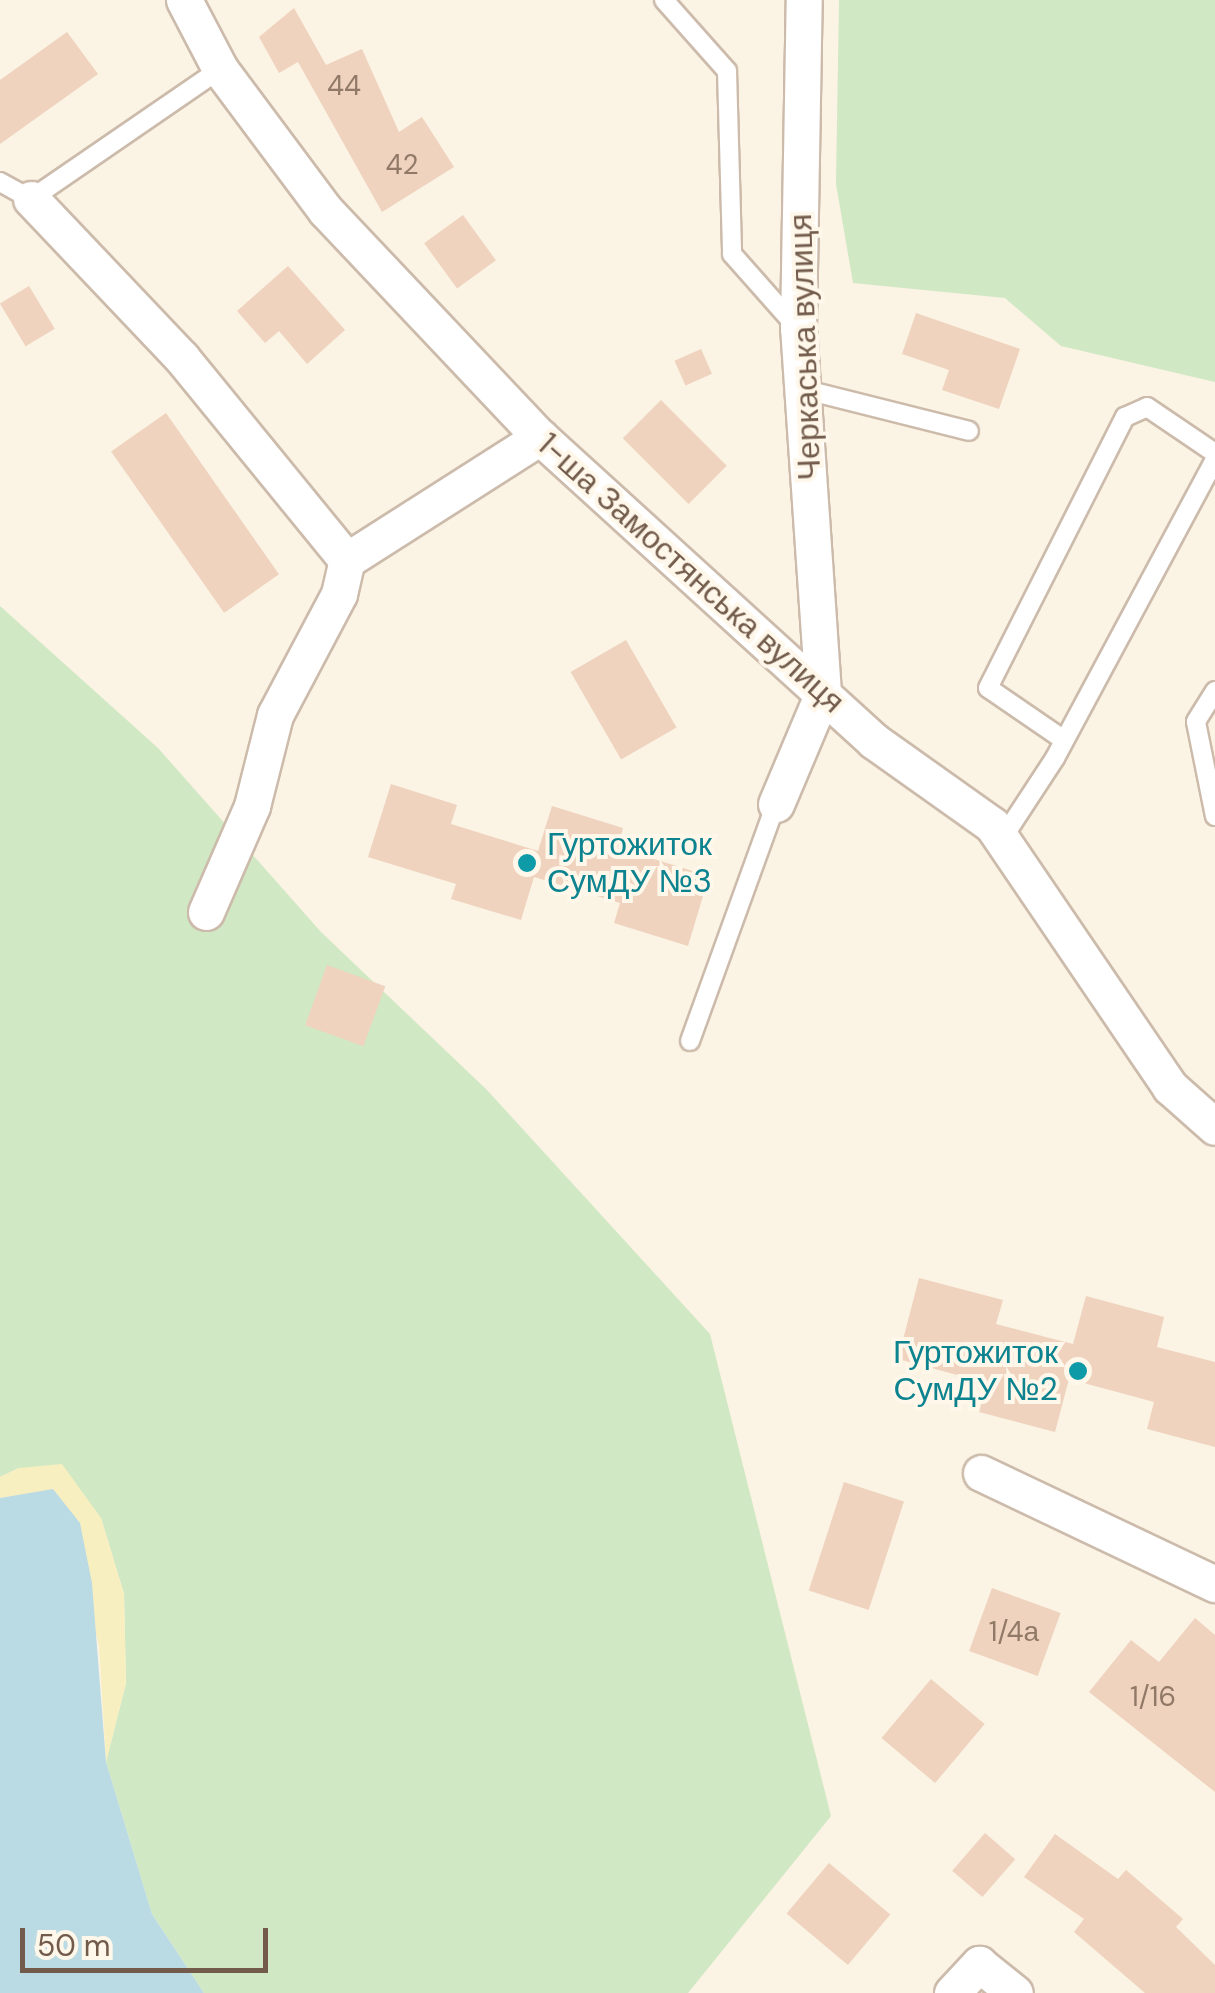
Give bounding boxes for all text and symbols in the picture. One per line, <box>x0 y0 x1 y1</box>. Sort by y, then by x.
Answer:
house number: 44 <box>327 69 361 103</box>
house number: 42 <box>385 148 419 182</box>
street label: Черкаська вулиця <box>781 213 829 481</box>
street label: 1-ша Замостянська вулиця <box>530 425 852 721</box>
place label: Гуртожиток СумДУ №3 <box>547 826 712 901</box>
marker: Гуртожиток СумДУ №3 <box>516 852 538 874</box>
place label: Гуртожиток СумДУ №2 <box>893 1334 1058 1409</box>
marker: Гуртожиток СумДУ №2 <box>1067 1360 1089 1382</box>
house number: 1/4а <box>989 1615 1039 1649</box>
house number: 1/16 <box>1130 1680 1176 1714</box>
scale bar <box>25 1908 272 1970</box>
text: 50 m <box>37 1926 111 1965</box>

